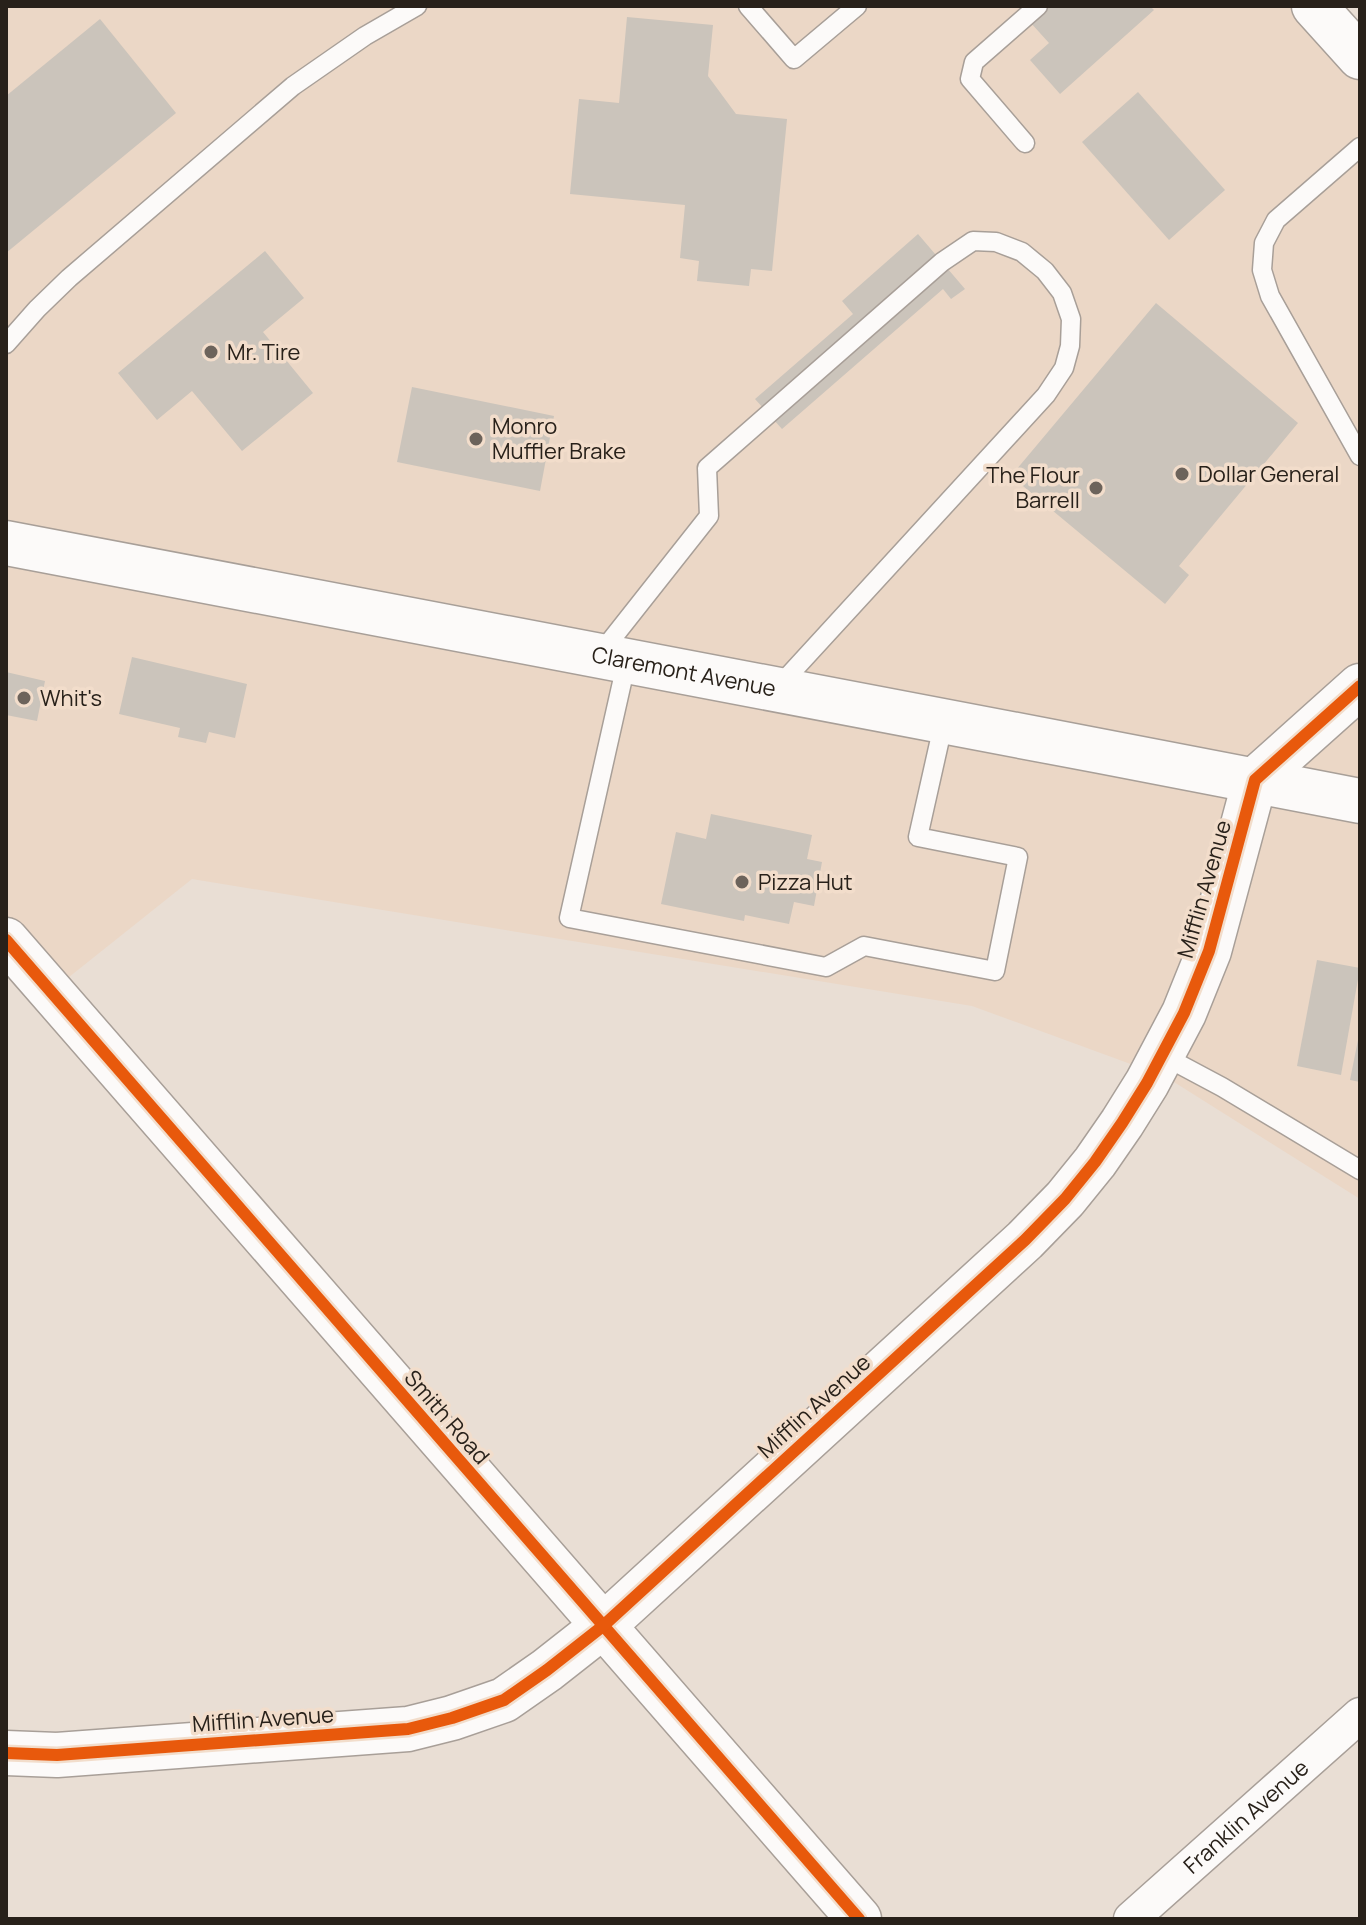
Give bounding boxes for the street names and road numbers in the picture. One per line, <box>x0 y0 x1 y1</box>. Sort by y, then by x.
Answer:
street label: Claremont Avenue <box>590 639 779 704</box>
street label: Mifflin Avenue <box>1170 816 1238 961</box>
street label: Mifflin Avenue <box>751 1347 877 1465</box>
street label: Smith Road <box>398 1363 496 1471</box>
street label: Mifflin Avenue <box>191 1699 335 1739</box>
street label: Franklin Avenue <box>1177 1753 1315 1880</box>

